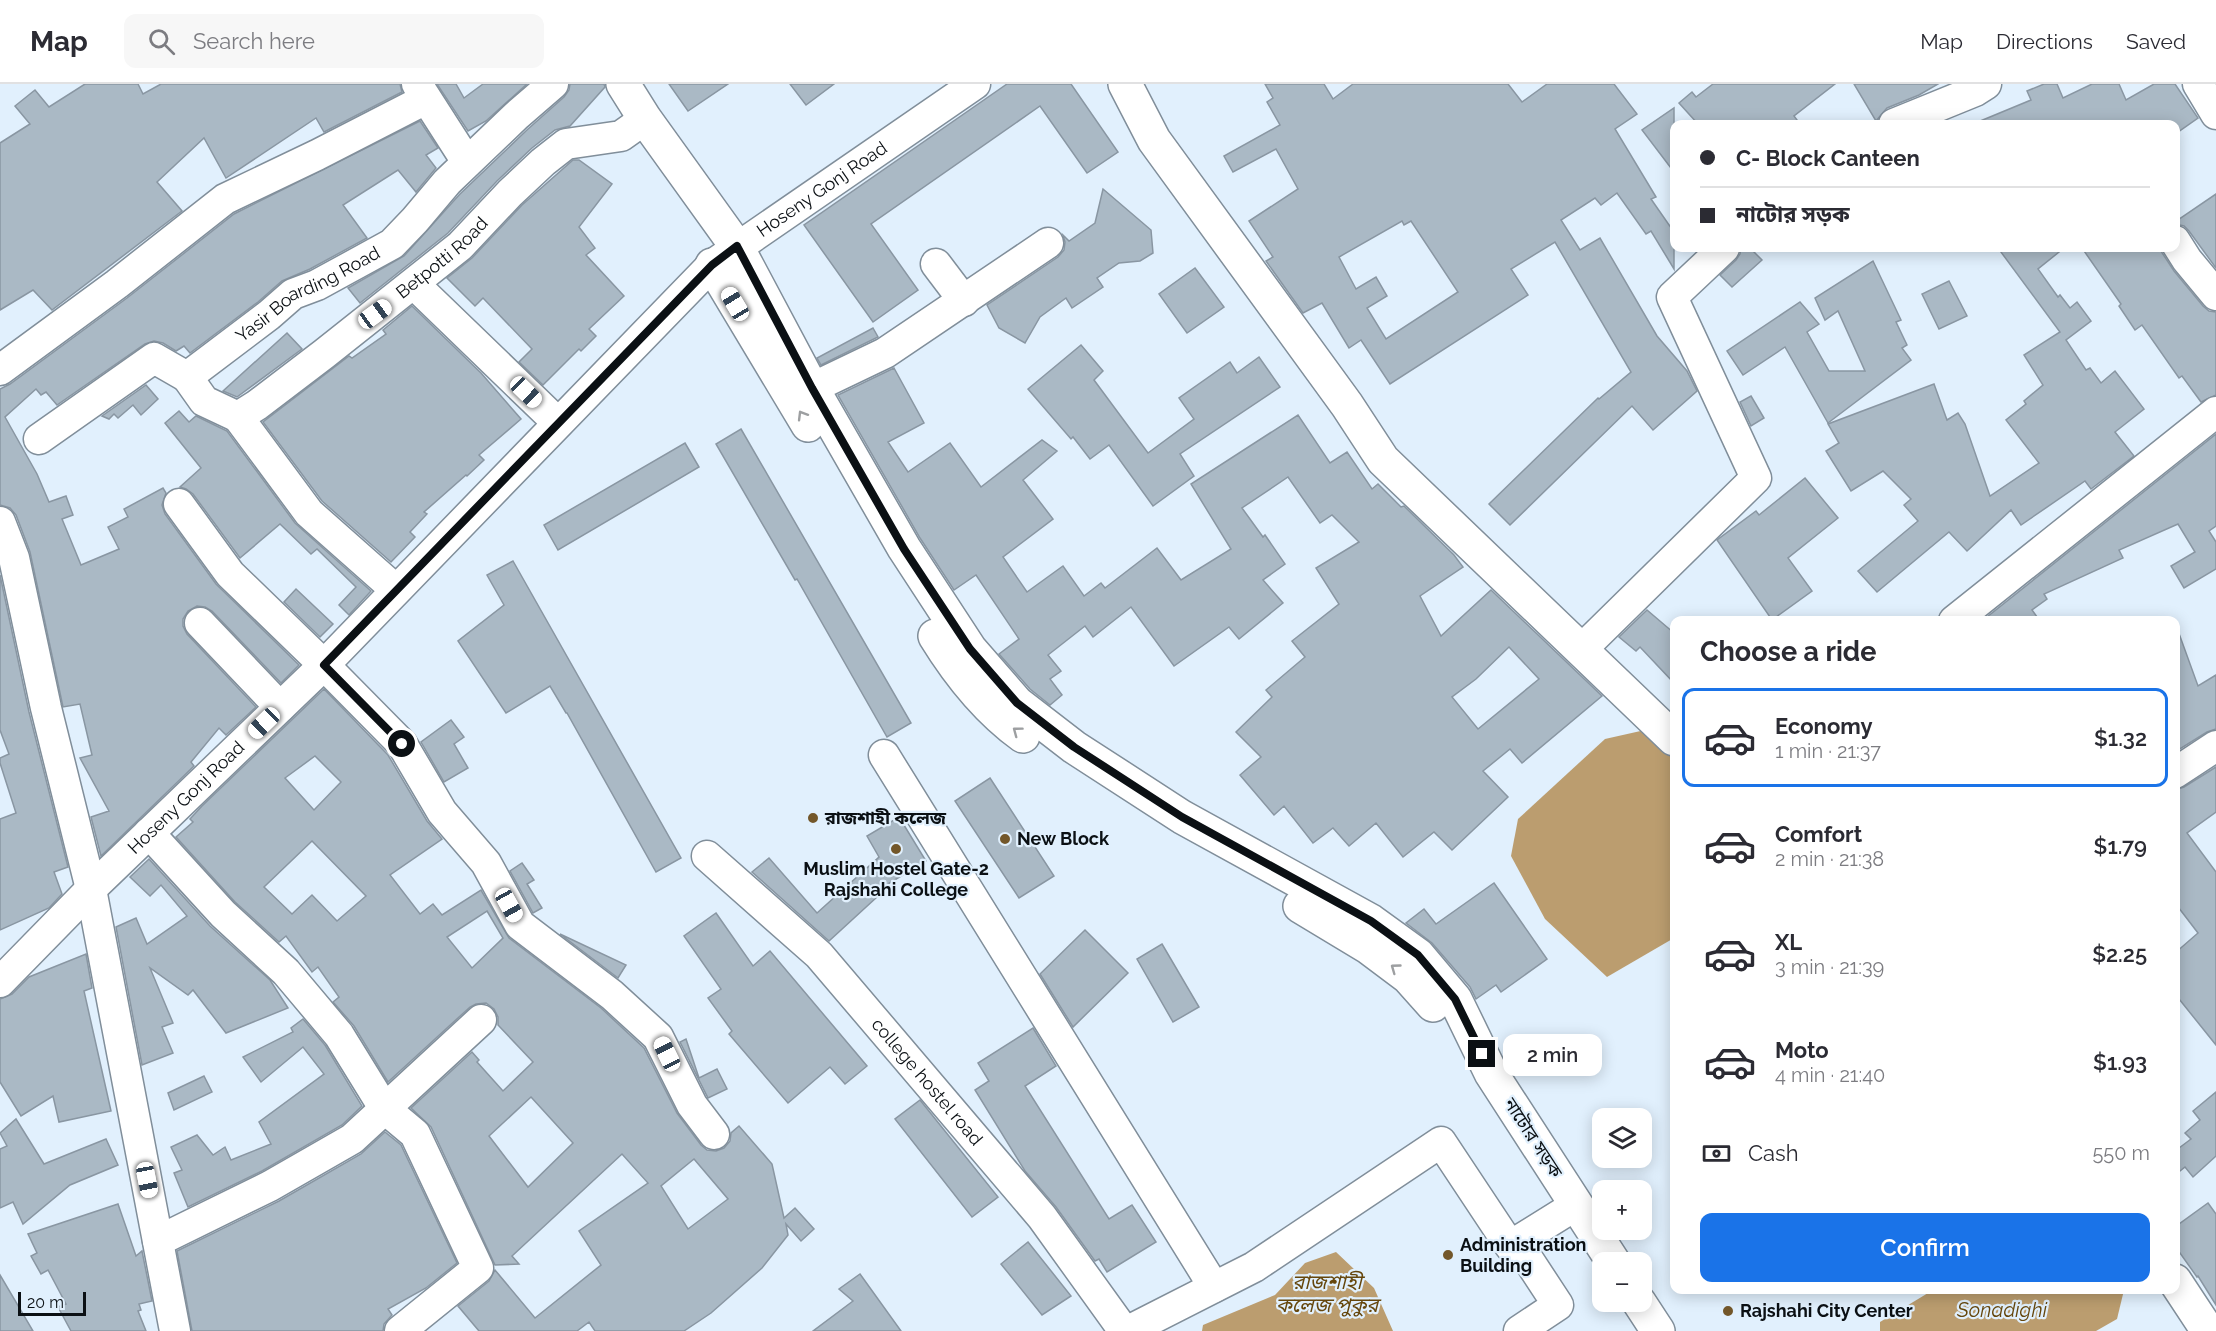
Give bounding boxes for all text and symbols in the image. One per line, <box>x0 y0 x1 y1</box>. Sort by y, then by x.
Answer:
search box <box>124 14 544 68</box>
text: Map <box>30 25 88 58</box>
icon: search <box>145 25 178 58</box>
text: Search here <box>193 28 315 54</box>
text: Map <box>1920 29 1963 54</box>
text: Directions <box>1996 29 2093 54</box>
text: Saved <box>2126 29 2186 54</box>
street label: Hoseny Gonj Road <box>753 137 891 241</box>
text: C- Block Canteen <box>1736 145 1920 171</box>
text: নাটোর সড়ক <box>1736 201 1850 227</box>
street label: Betpotti Road <box>392 213 492 303</box>
street label: Yasir Boarding Road <box>232 242 383 346</box>
car <box>718 284 752 324</box>
car <box>355 296 395 332</box>
car <box>507 373 545 411</box>
one-way arrow <box>798 411 809 421</box>
text: Choose a ride <box>1700 636 1876 667</box>
car <box>245 704 283 742</box>
icon: car <box>1703 711 1757 765</box>
text: Economy <box>1775 713 1873 739</box>
text: $1.32 <box>2094 725 2147 751</box>
one-way arrow <box>1012 727 1023 738</box>
route start <box>388 730 415 757</box>
street label: Hoseny Gonj Road <box>123 737 248 858</box>
text: 1 min · 21:37 <box>1775 739 1881 763</box>
place label: রাজশাহী কলেজ <box>824 807 947 828</box>
marker: রাজশাহী কলেজ <box>806 811 820 825</box>
icon: car <box>1703 819 1757 873</box>
text: Comfort <box>1775 821 1862 847</box>
place label: New Block <box>1017 828 1110 849</box>
marker: New Block <box>998 832 1012 846</box>
text: $1.79 <box>2094 833 2147 859</box>
marker: Muslim Hostel Gate-2 Rajshahi College <box>889 842 903 856</box>
text: 2 min · 21:38 <box>1775 847 1884 871</box>
place label: Muslim Hostel Gate-2 Rajshahi College <box>803 858 989 900</box>
car <box>492 885 526 925</box>
icon: car <box>1703 927 1757 981</box>
text: XL <box>1775 929 1802 955</box>
text: $2.25 <box>2092 941 2147 967</box>
text: 3 min · 21:39 <box>1775 955 1884 979</box>
one-way arrow <box>1391 964 1402 975</box>
street label: college hostel road <box>867 1014 987 1149</box>
callout: 2 min <box>1503 1033 1602 1075</box>
car <box>651 1034 683 1074</box>
icon: car <box>1703 1035 1757 1089</box>
text: Moto <box>1775 1037 1829 1063</box>
route end <box>1468 1040 1495 1067</box>
text: 2 min <box>1527 1043 1578 1067</box>
text: $1.93 <box>2093 1049 2147 1075</box>
text: 4 min · 21:40 <box>1775 1063 1885 1087</box>
street label: নাটোর সড়ক <box>1499 1093 1567 1182</box>
map controls <box>1592 1108 1652 1312</box>
button: layers <box>1592 1108 1652 1168</box>
icon: cash <box>1700 1137 1733 1170</box>
text: Cash <box>1748 1140 1799 1166</box>
text: 550 m <box>2092 1141 2150 1165</box>
car <box>135 1161 159 1199</box>
button: + <box>1592 1180 1652 1240</box>
button: Confirm <box>1700 1213 2150 1282</box>
place label: Administration Building <box>1460 1234 1586 1276</box>
marker: Administration Building <box>1441 1248 1455 1262</box>
button: − <box>1592 1252 1652 1312</box>
water label: রাজশাহী কলেজ পুকুর <box>1276 1270 1382 1317</box>
scale bar <box>18 1289 86 1316</box>
text: 20 m <box>27 1293 64 1312</box>
water label: Sonadighi <box>1956 1298 2048 1322</box>
place label: Rajshahi City Center <box>1740 1300 1913 1321</box>
marker: Rajshahi City Center <box>1721 1304 1735 1318</box>

